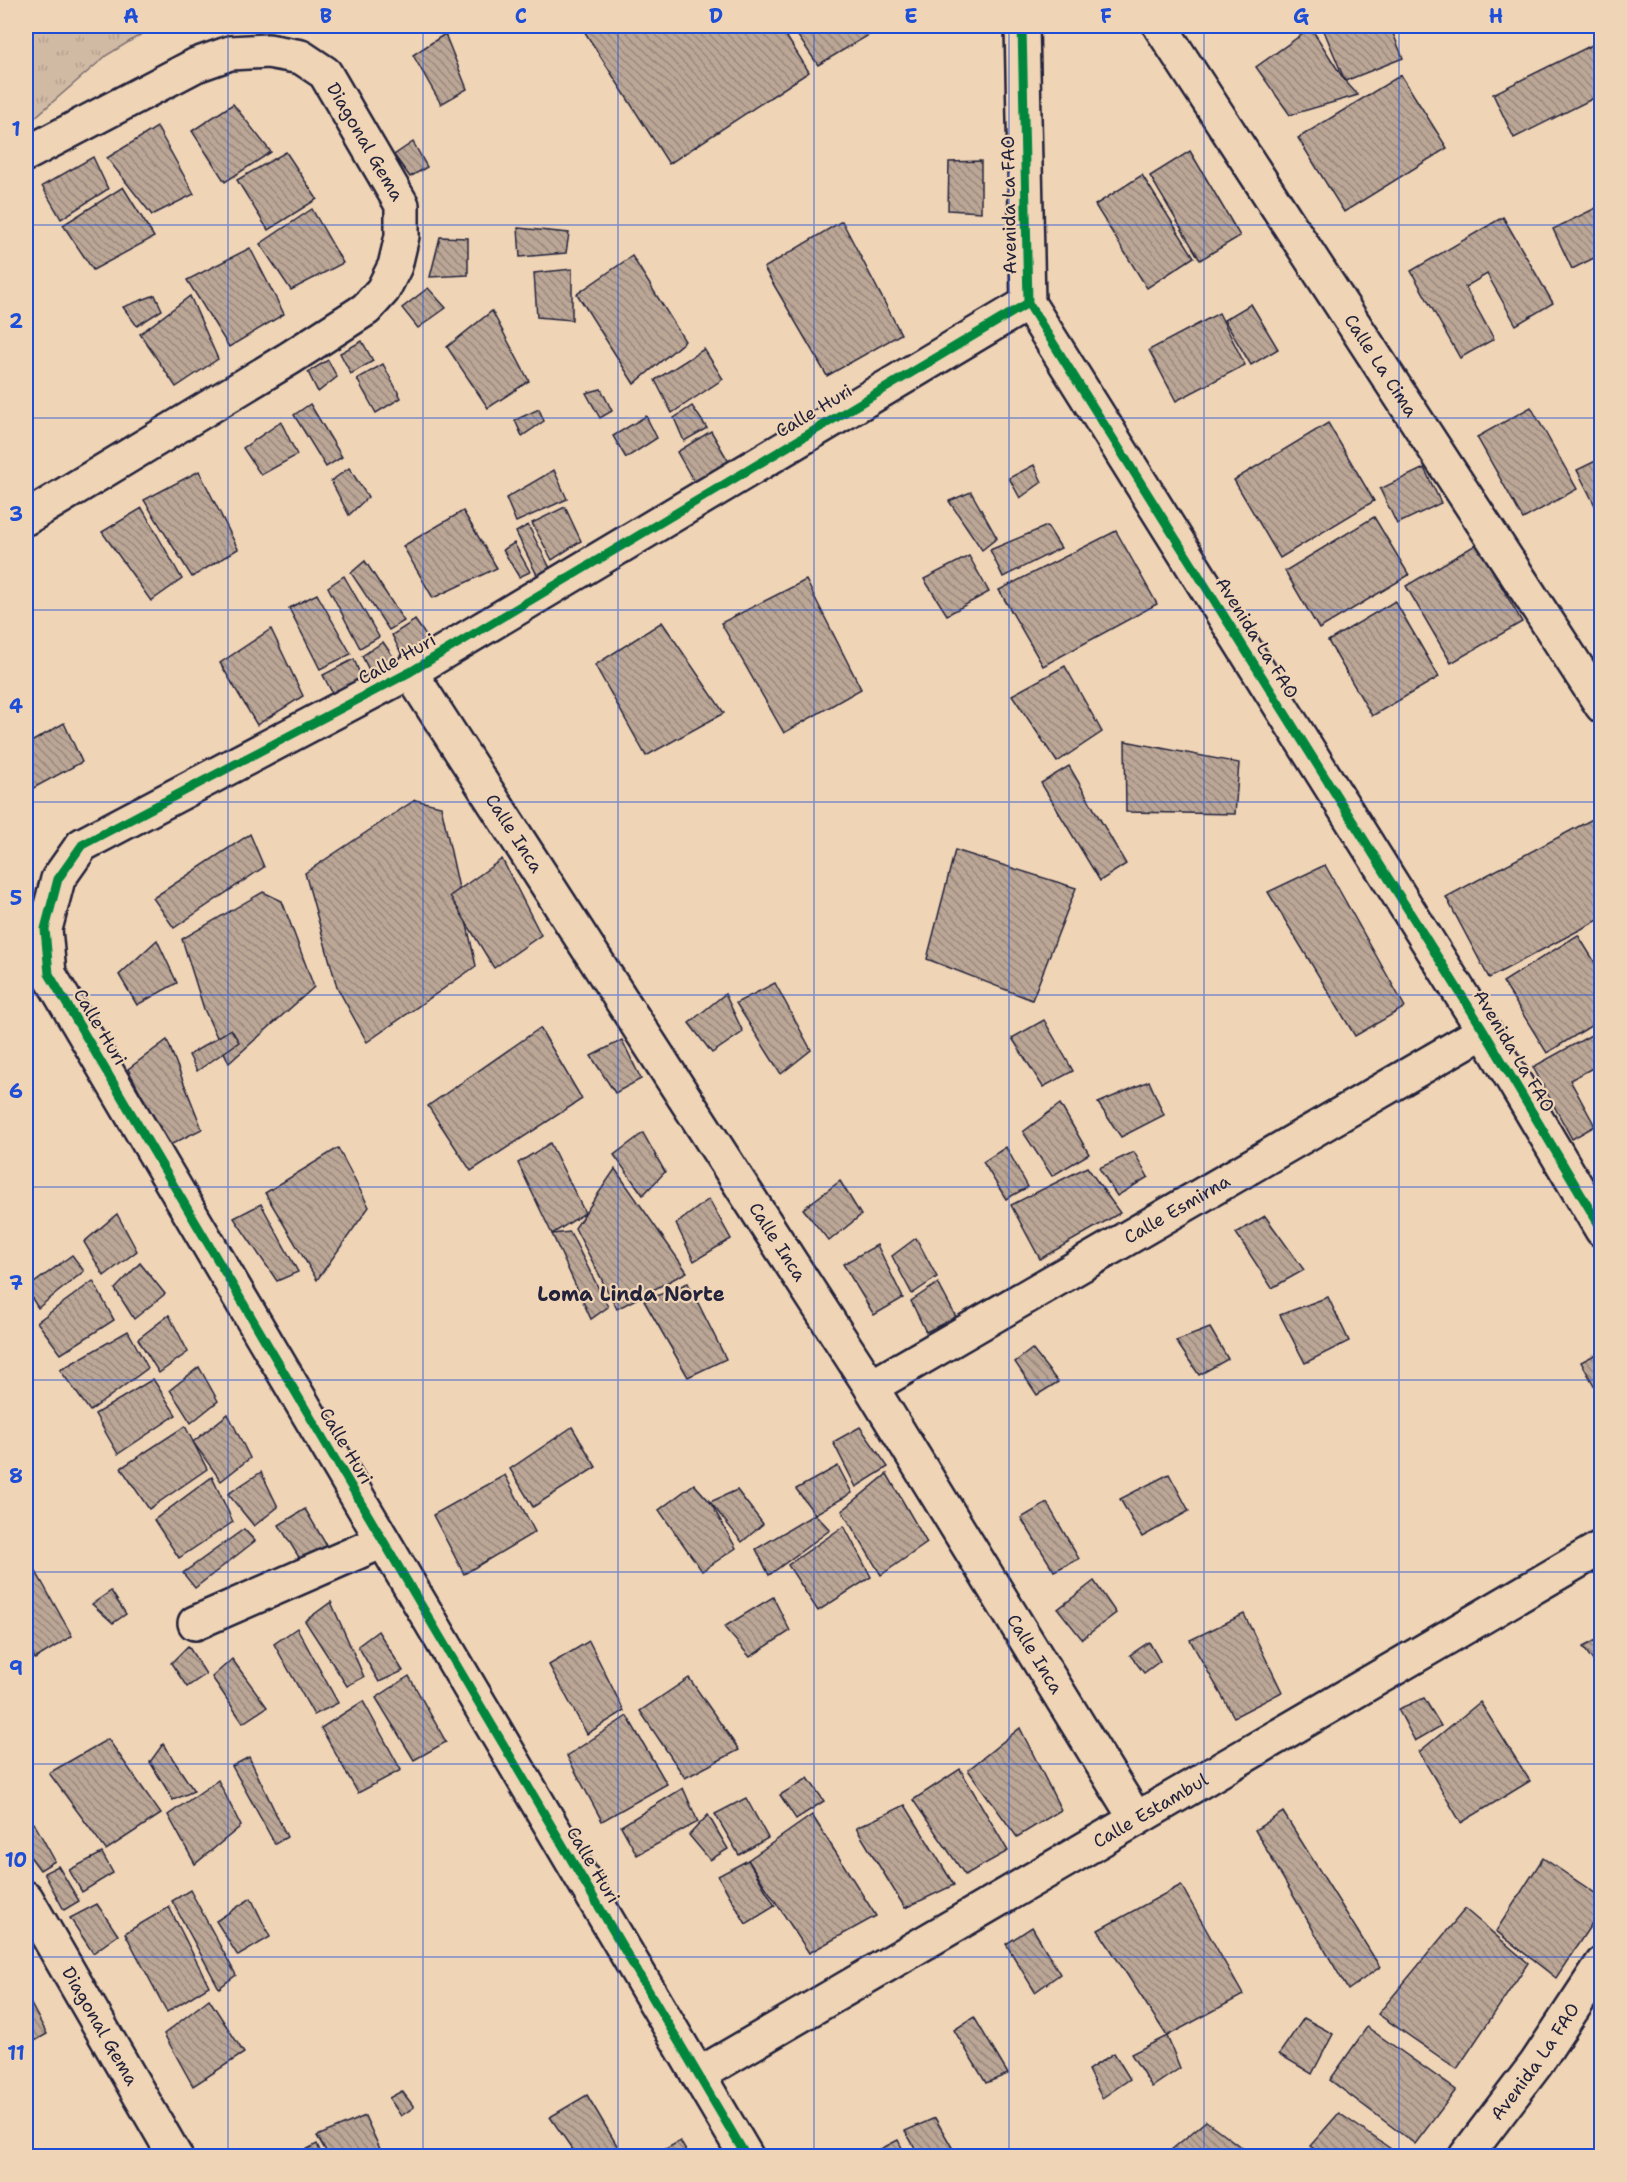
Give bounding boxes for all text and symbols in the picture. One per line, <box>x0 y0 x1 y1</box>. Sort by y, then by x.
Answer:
text: A <box>123 3 139 29</box>
text: B <box>320 3 332 29</box>
text: C <box>515 3 527 29</box>
text: D <box>709 3 723 29</box>
text: E <box>904 3 918 29</box>
text: F <box>1100 3 1112 29</box>
text: G <box>1293 3 1309 29</box>
text: H <box>1489 3 1503 29</box>
street label: Diagonal Gema <box>321 78 409 205</box>
text: 1 <box>11 116 21 142</box>
street label: Avenida La FAO <box>996 135 1022 275</box>
text: 2 <box>9 308 23 334</box>
street label: Calle La Cima <box>1338 309 1423 422</box>
street label: Calle Huri <box>771 379 857 443</box>
text: 3 <box>9 501 23 527</box>
street label: Avenida La FAO <box>1210 573 1304 703</box>
street label: Calle Huri <box>354 628 440 690</box>
text: 4 <box>9 693 23 719</box>
street label: Calle Inca <box>480 789 548 877</box>
text: 5 <box>10 885 22 911</box>
street label: Calle Huri <box>68 984 132 1070</box>
street label: Avenida La FAO <box>1468 985 1560 1117</box>
text: 6 <box>9 1078 23 1104</box>
street label: Calle Esmirna <box>1120 1169 1234 1249</box>
street label: Calle Inca <box>743 1198 812 1286</box>
text: 7 <box>9 1270 23 1296</box>
district label: Loma Linda Norte <box>537 1281 725 1307</box>
street label: Calle Huri <box>314 1403 378 1489</box>
text: 8 <box>9 1463 23 1489</box>
street label: Calle Inca <box>1001 1610 1068 1698</box>
text: 9 <box>9 1655 23 1681</box>
street label: Calle Estambul <box>1089 1767 1213 1854</box>
street label: Calle Huri <box>561 1822 625 1908</box>
text: 10 <box>5 1847 27 1873</box>
street label: Diagonal Gema <box>56 1962 144 2090</box>
street label: Avenida La FAO <box>1485 1998 1585 2125</box>
text: 11 <box>7 2040 25 2066</box>

